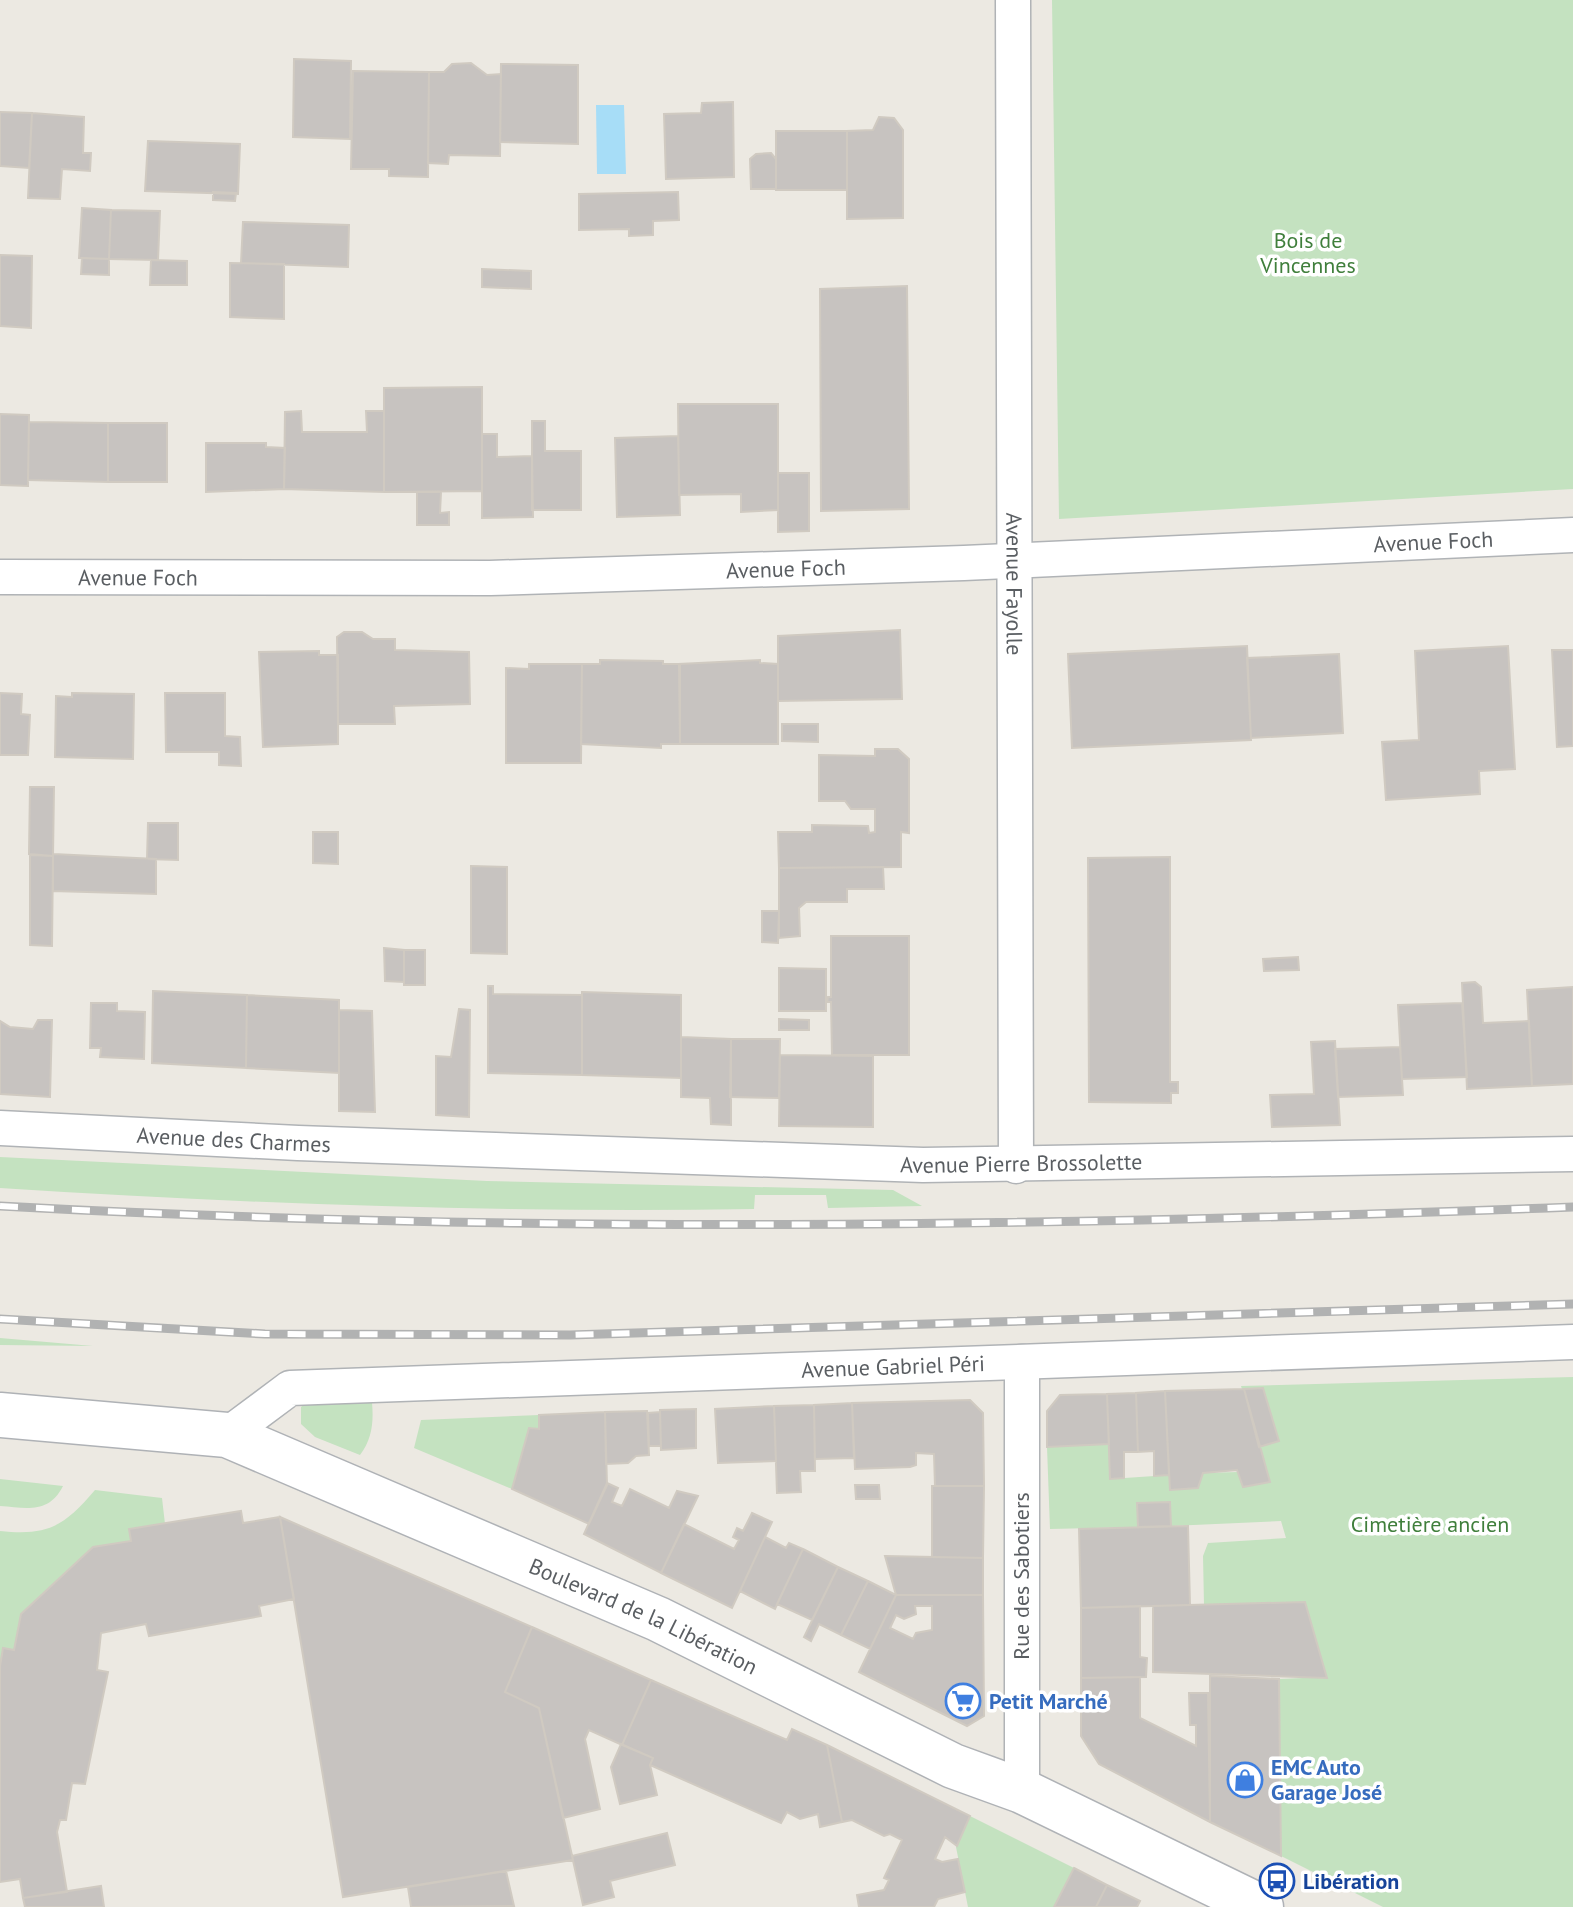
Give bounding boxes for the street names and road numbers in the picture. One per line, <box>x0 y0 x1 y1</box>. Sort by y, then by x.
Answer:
street label: Avenue Fayolle <box>1000 513 1029 655</box>
street label: Avenue Foch <box>1373 525 1494 558</box>
street label: Avenue Foch <box>726 553 846 585</box>
street label: Avenue Foch <box>78 563 198 591</box>
street label: Avenue des Charmes <box>136 1121 331 1158</box>
street label: Avenue Pierre Brossolette <box>900 1147 1142 1179</box>
street label: Avenue Gabriel Péri <box>801 1349 985 1384</box>
street label: Rue des Sabotiers <box>1007 1492 1035 1660</box>
street label: Boulevard de la Libération <box>525 1552 762 1680</box>

